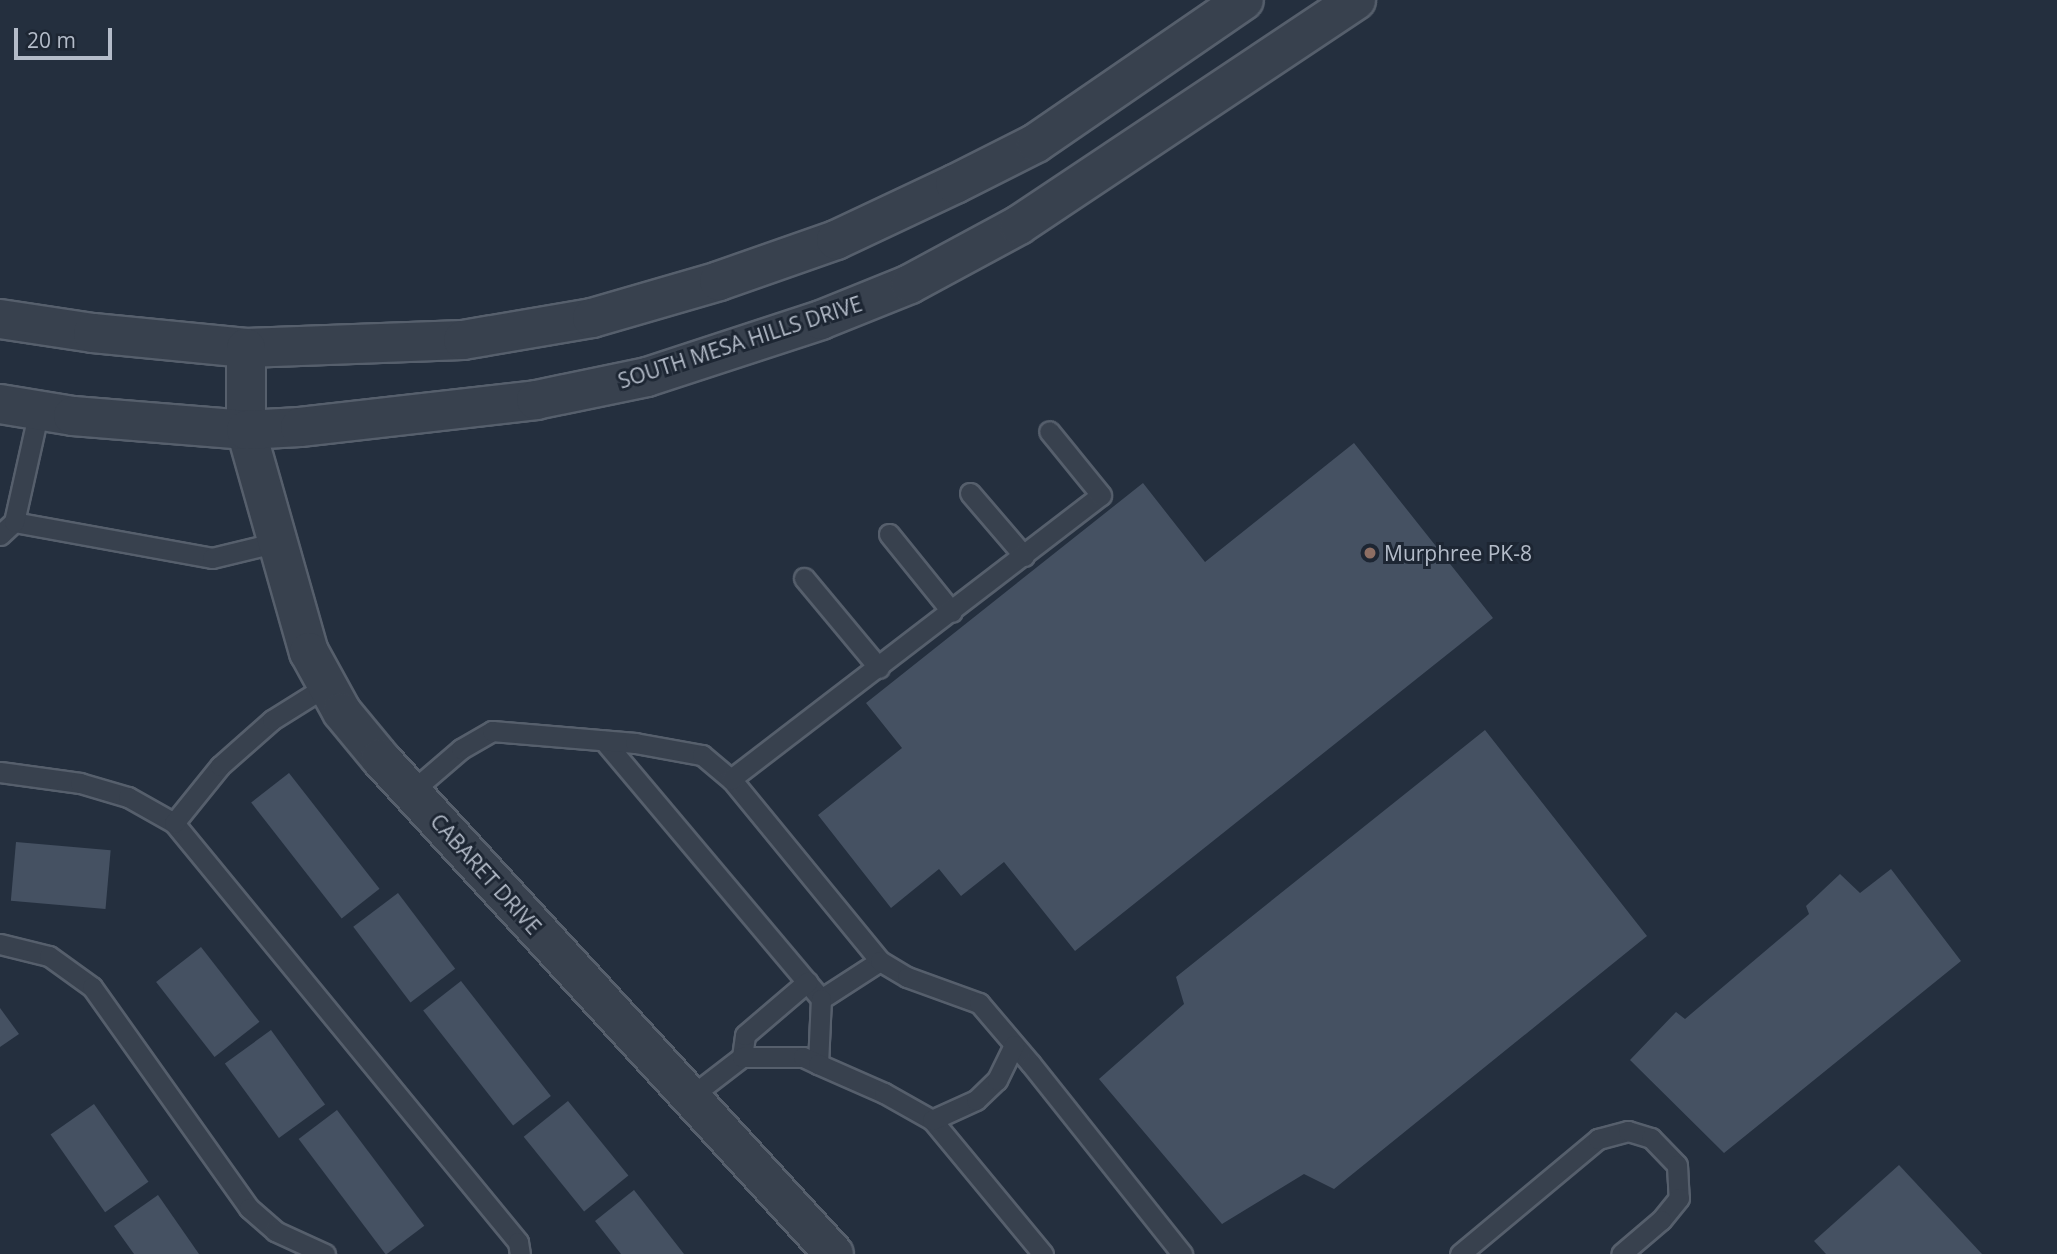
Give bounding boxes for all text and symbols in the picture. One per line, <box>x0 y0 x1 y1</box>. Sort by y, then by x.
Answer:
scale bar <box>18 14 116 58</box>
text: 20 m <box>27 26 76 54</box>
street label: SOUTH MESA HILLS DRIVE <box>615 291 865 393</box>
place label: Murphree PK-8 <box>1384 540 1532 566</box>
marker: Murphree PK-8 <box>1362 545 1378 561</box>
street label: CABARET DRIVE <box>425 809 547 939</box>

